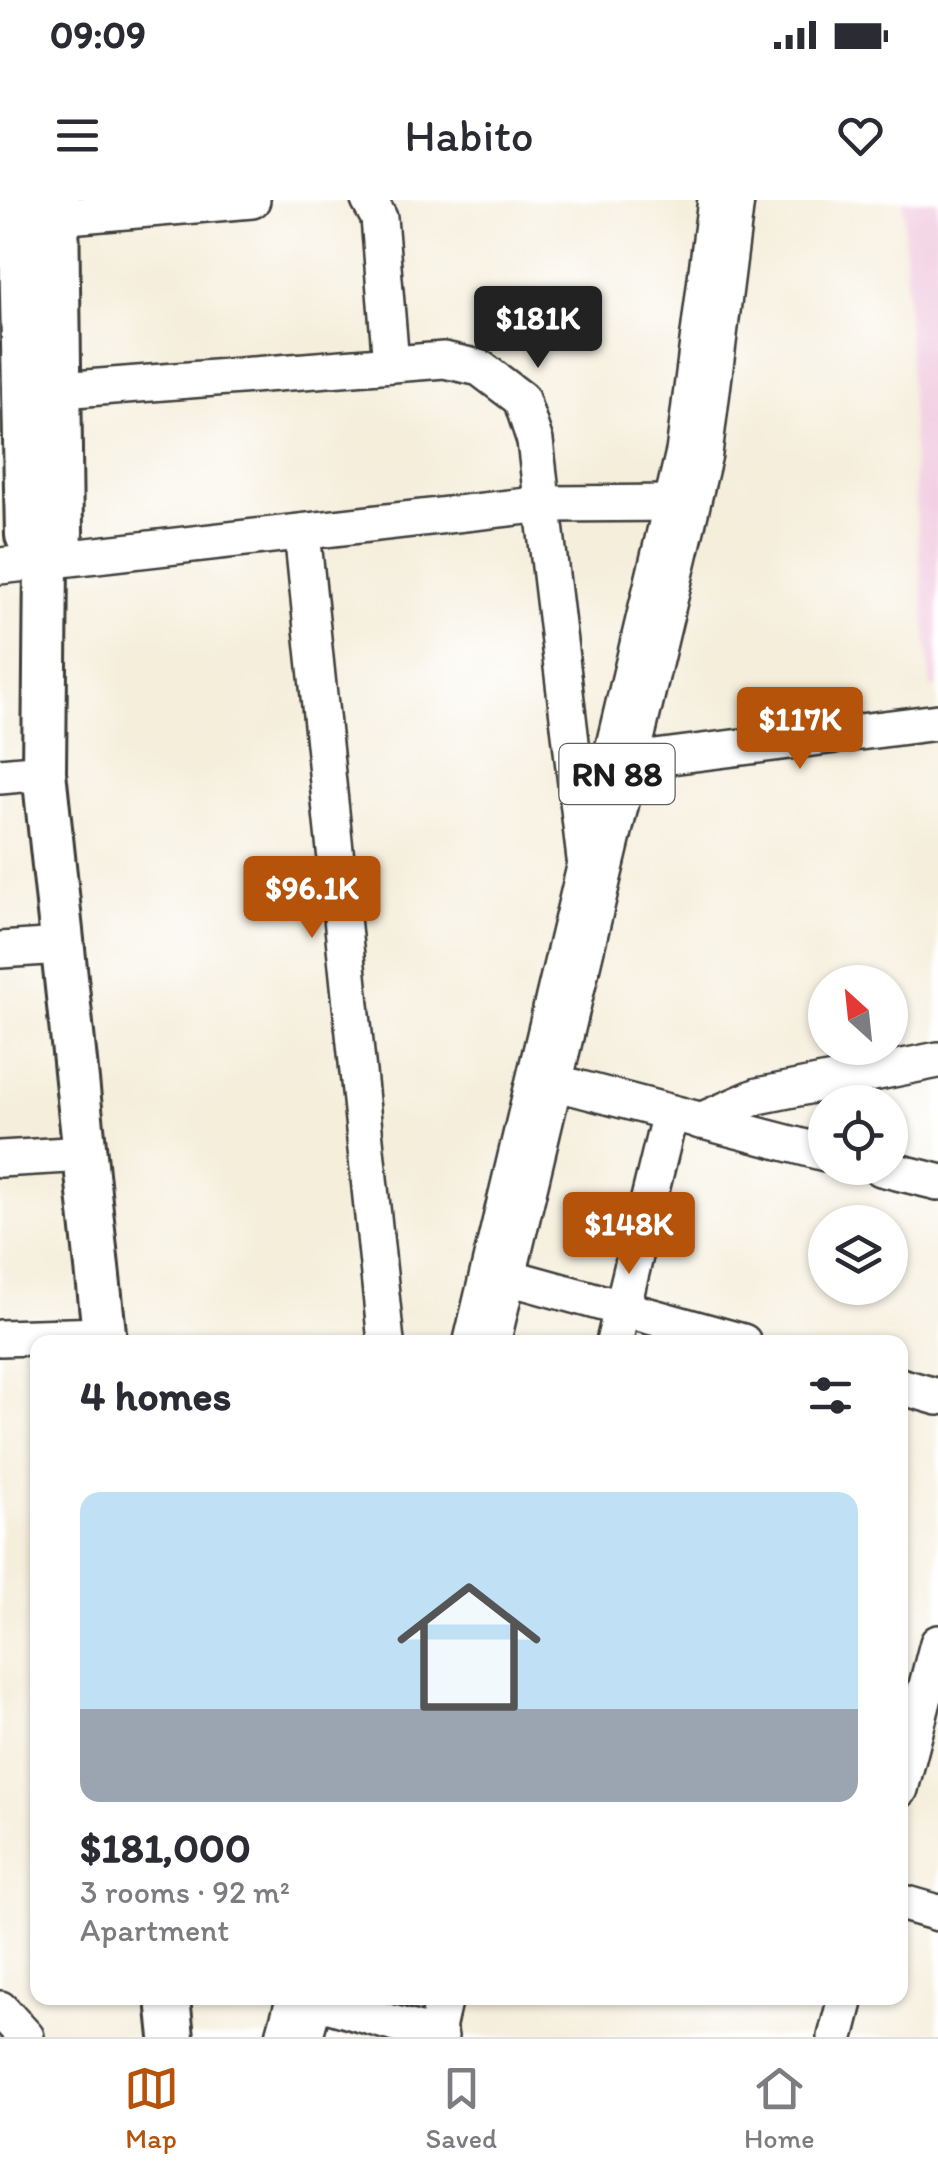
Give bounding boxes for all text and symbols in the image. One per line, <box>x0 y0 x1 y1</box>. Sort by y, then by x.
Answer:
text: 09:09 <box>50 12 146 58</box>
icon: menu <box>50 108 105 163</box>
text: Habito <box>404 108 534 162</box>
icon: heart <box>833 108 888 163</box>
pin: $181K <box>468 286 608 371</box>
text: $181K <box>496 299 580 337</box>
pin: $117K <box>730 687 870 772</box>
text: $117K <box>759 700 841 738</box>
road number: RN 88 <box>560 744 674 804</box>
pin: $96.1K <box>231 856 393 941</box>
text: $96.1K <box>265 869 359 907</box>
north arrow <box>808 965 908 1065</box>
map controls <box>808 965 908 1305</box>
button: locate <box>808 1085 908 1185</box>
pin: $148K <box>559 1192 699 1277</box>
text: $148K <box>585 1205 673 1243</box>
button: layers <box>808 1205 908 1305</box>
icon: filters <box>803 1368 858 1423</box>
text: 4 homes <box>80 1370 231 1421</box>
icon: home <box>379 1557 559 1737</box>
text: $181,000 <box>80 1822 251 1873</box>
text: 3 rooms · 92 m² <box>80 1873 290 1911</box>
text: Apartment <box>80 1911 229 1949</box>
tab: Map <box>124 2061 179 2155</box>
tab: Saved <box>426 2061 497 2155</box>
tab: Home <box>744 2061 815 2155</box>

